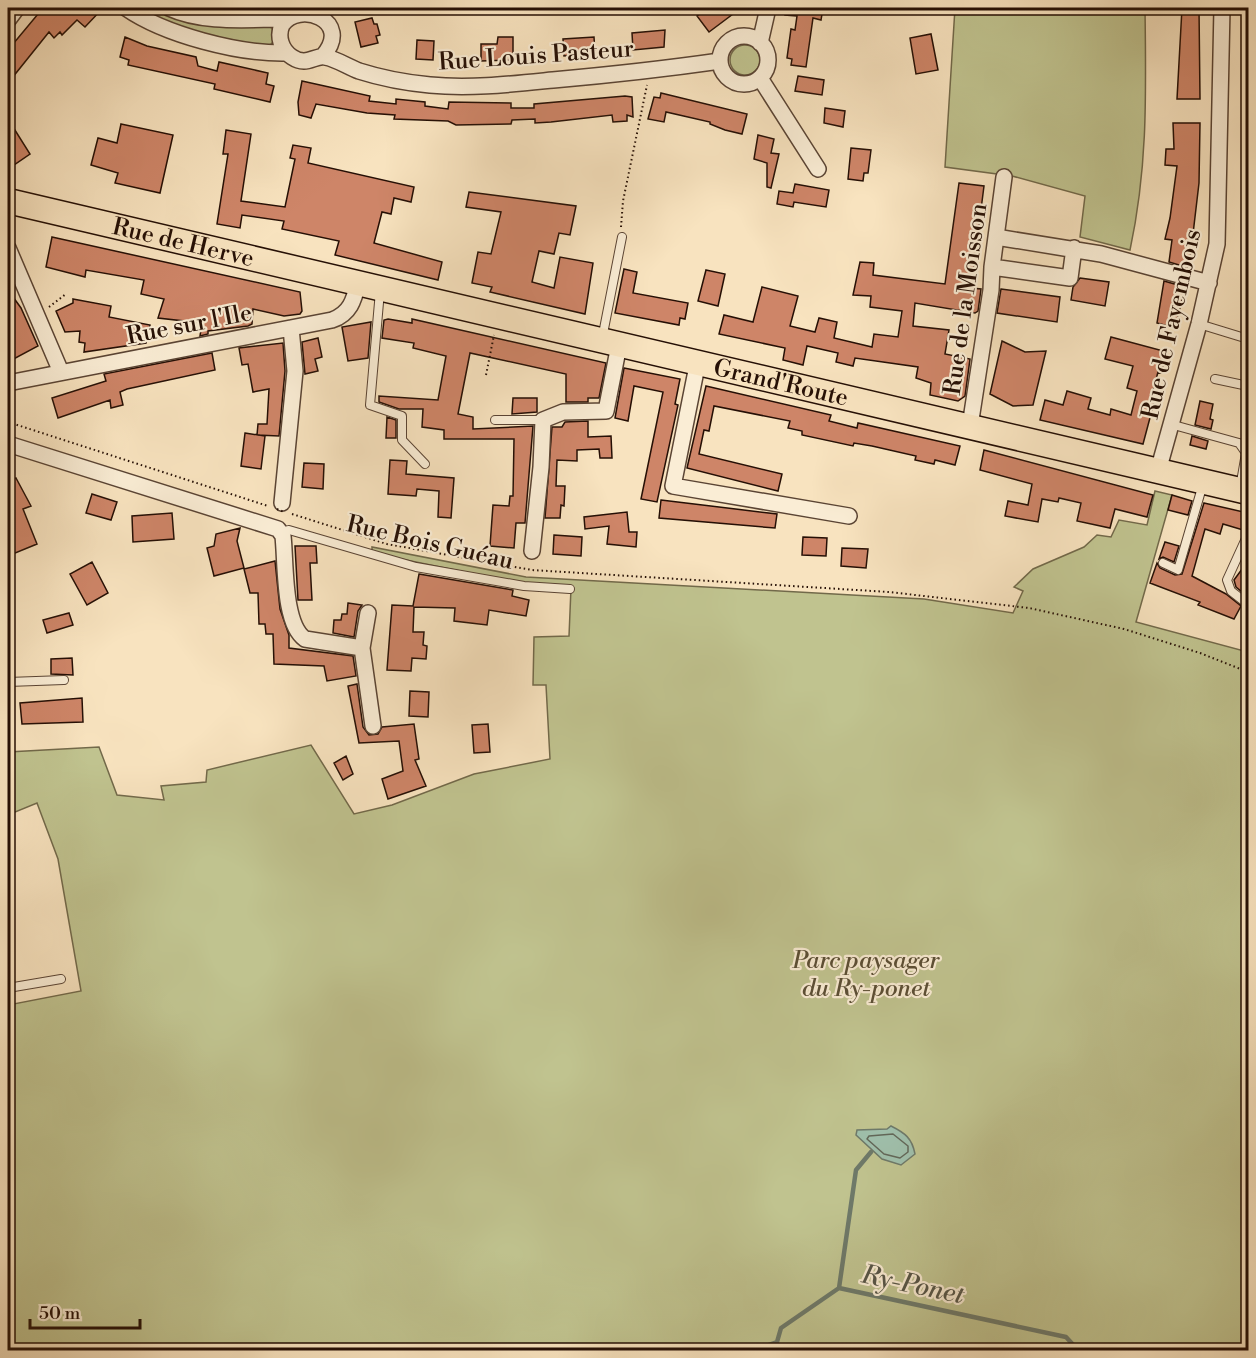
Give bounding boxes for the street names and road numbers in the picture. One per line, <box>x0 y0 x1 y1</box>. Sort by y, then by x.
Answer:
street label: Rue Louis Pasteur <box>437 34 635 78</box>
street label: Rue de la Moisson <box>938 201 994 397</box>
street label: Rue de Herve <box>109 212 257 274</box>
street label: Rue de Fayembois <box>1136 226 1208 422</box>
street label: Rue sur l'Ile <box>124 298 255 352</box>
street label: Grand'Route <box>710 353 851 414</box>
street label: Rue Bois Guéau <box>343 509 516 577</box>

